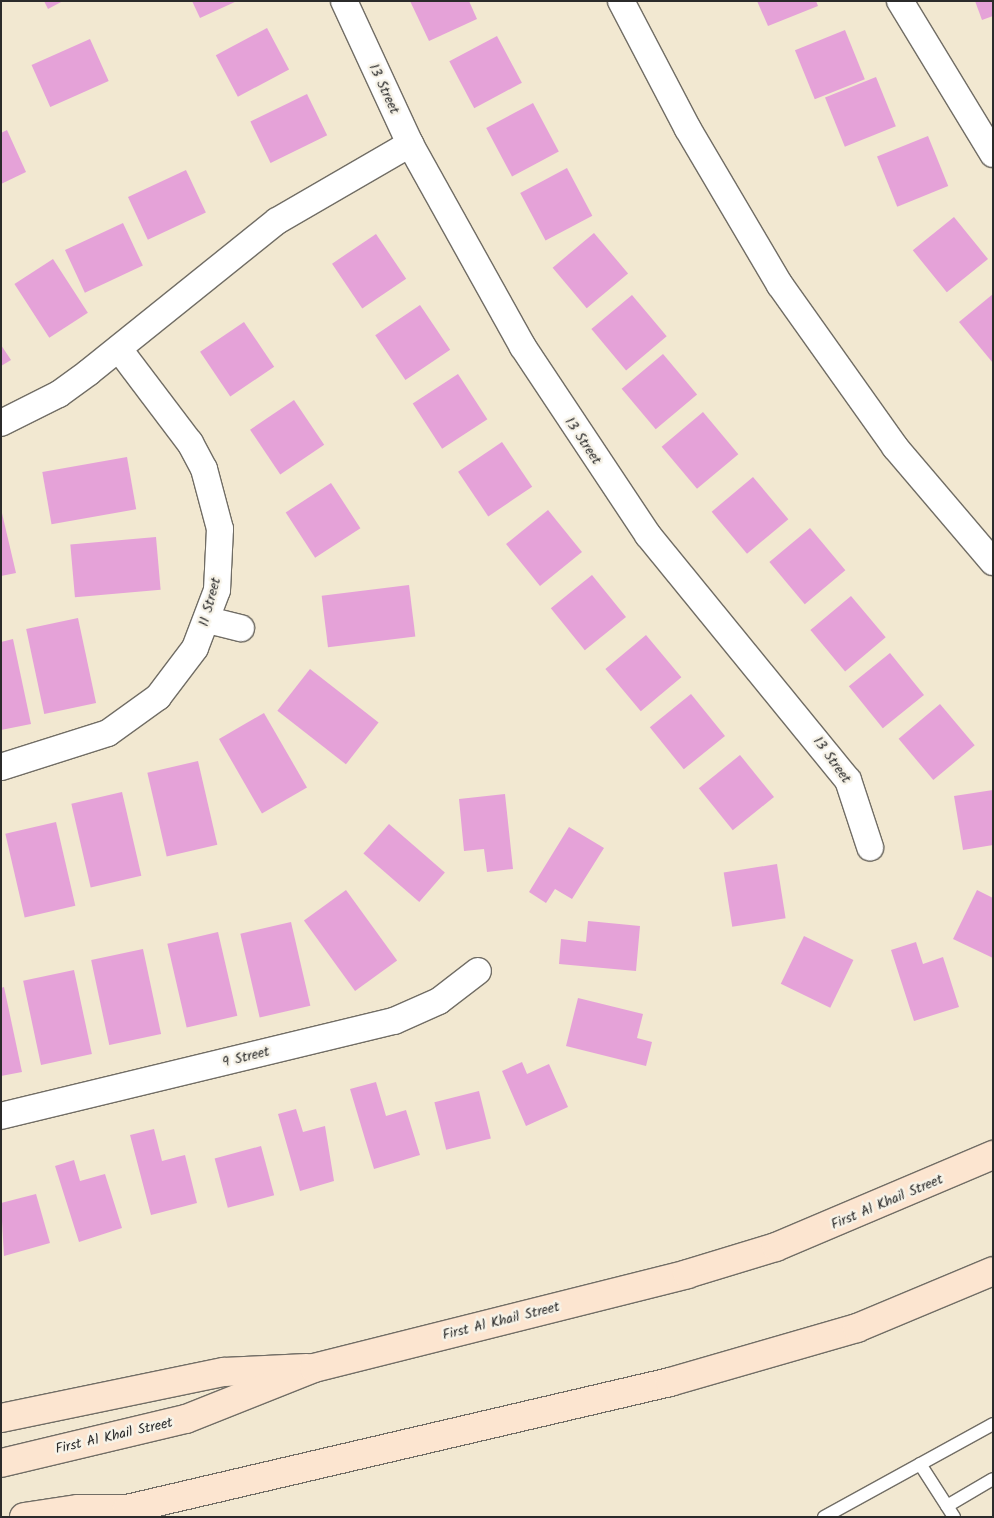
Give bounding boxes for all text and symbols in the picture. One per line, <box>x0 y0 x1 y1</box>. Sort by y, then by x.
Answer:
street label: 13 Street <box>365 61 403 117</box>
street label: 13 Street <box>561 414 605 468</box>
street label: 11 Street <box>195 576 225 628</box>
street label: 13 Street <box>809 733 855 787</box>
street label: 9 Street <box>221 1043 271 1071</box>
street label: First Al Khail Street <box>828 1171 946 1233</box>
street label: First Al Khail Street <box>441 1298 561 1344</box>
street label: First Al Khail Street <box>54 1414 174 1458</box>

